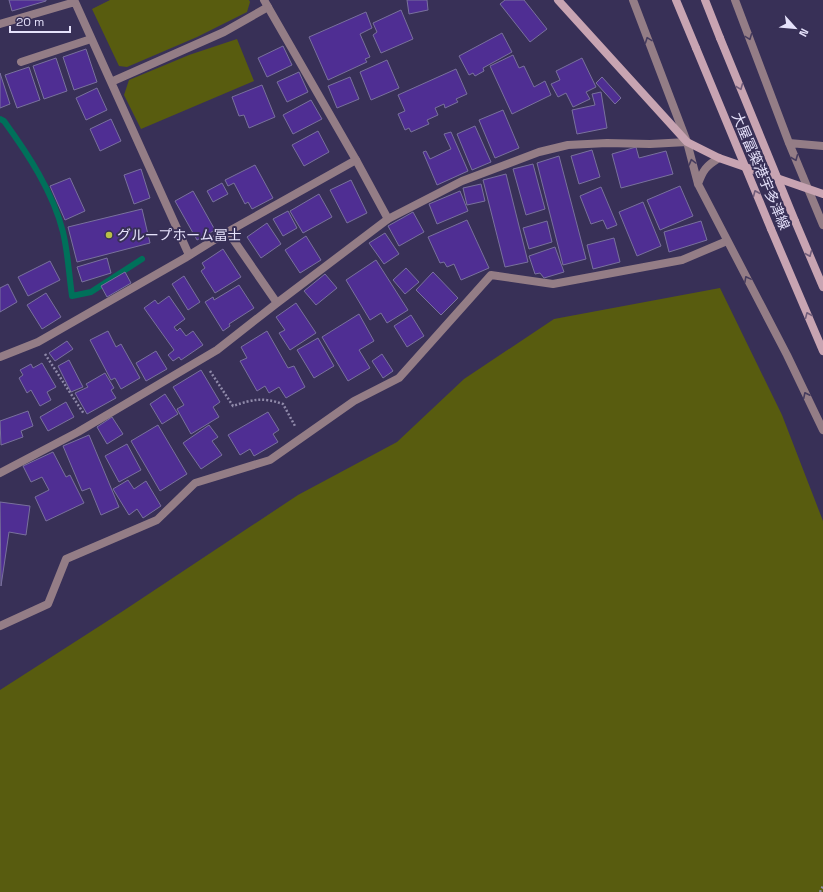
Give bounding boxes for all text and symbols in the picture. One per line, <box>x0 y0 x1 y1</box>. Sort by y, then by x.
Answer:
scale bar <box>10 8 70 34</box>
north arrow <box>775 8 815 48</box>
text: 20 m <box>16 14 44 30</box>
text: N <box>796 26 812 39</box>
one-way arrow <box>744 33 752 40</box>
one-way arrow <box>644 36 652 43</box>
one-way arrow <box>735 84 743 91</box>
street label: 大屋冨築港宇多津線 <box>728 109 794 233</box>
one-way arrow <box>790 154 798 161</box>
one-way arrow <box>688 159 697 166</box>
one-way arrow <box>752 189 760 196</box>
place label: グループホーム冨士 <box>117 226 242 244</box>
marker: グループホーム冨士 <box>104 230 114 240</box>
one-way arrow <box>804 249 812 257</box>
one-way arrow <box>744 276 752 283</box>
one-way arrow <box>804 312 812 319</box>
one-way arrow <box>804 392 811 399</box>

